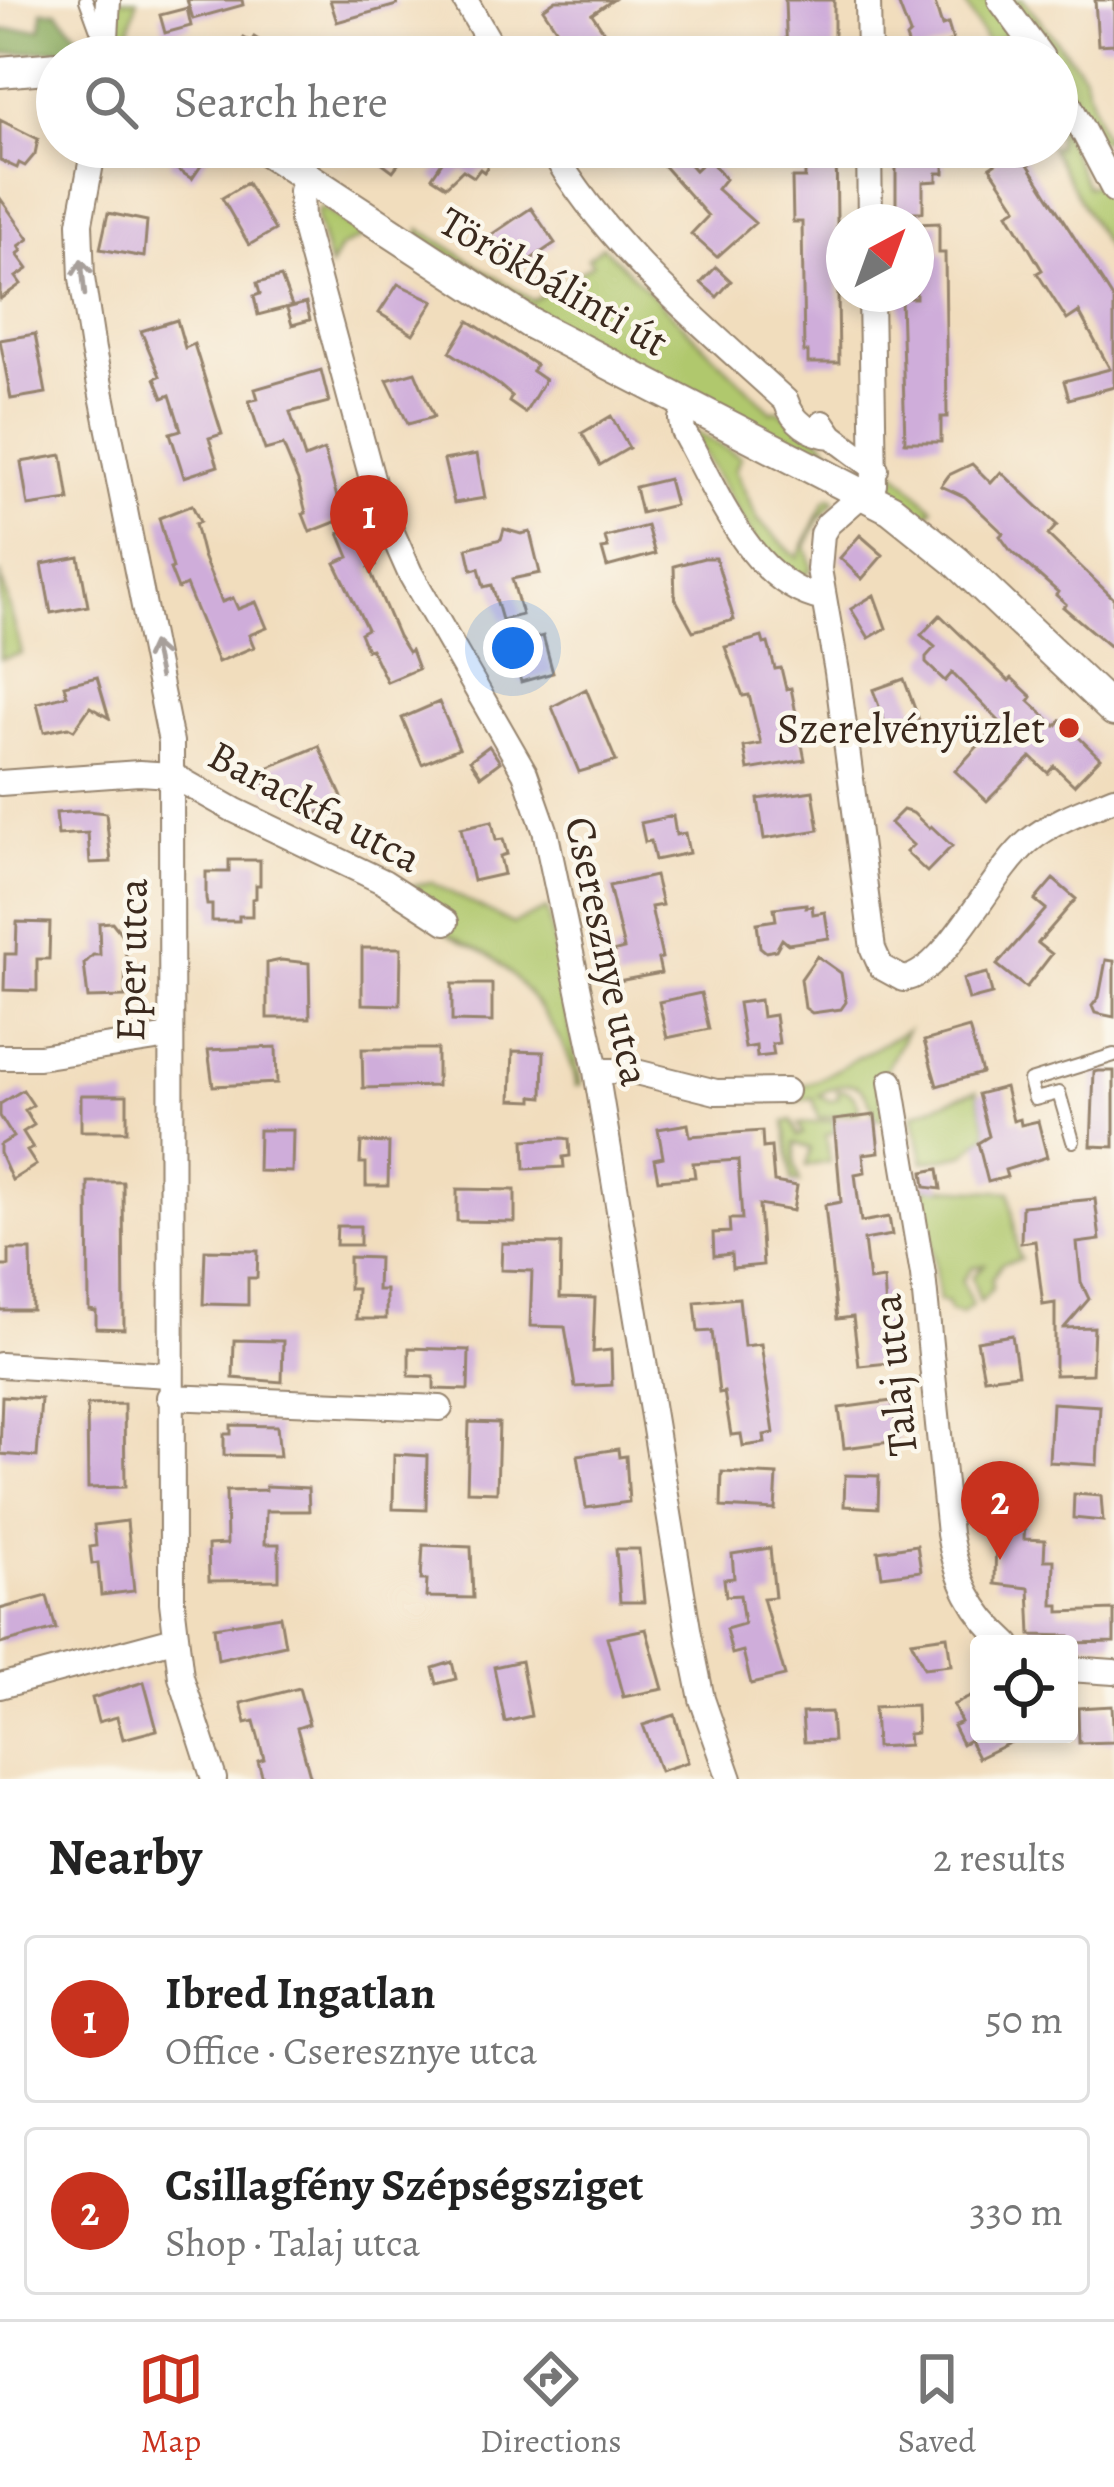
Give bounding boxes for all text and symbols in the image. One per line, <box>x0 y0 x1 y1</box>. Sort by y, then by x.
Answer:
search box <box>36 36 1078 168</box>
icon: search <box>78 69 144 135</box>
text: Search here <box>174 71 388 133</box>
street label: Törökbálinti út <box>429 192 679 370</box>
north arrow <box>826 204 934 312</box>
one-way arrow <box>71 258 93 297</box>
pin: 1 <box>330 475 408 574</box>
your location <box>483 618 543 678</box>
one-way arrow <box>144 641 167 679</box>
place label: Szerelvényüzlet <box>777 700 1045 757</box>
marker: Szerelvényüzlet <box>1056 715 1082 741</box>
street label: Barackfa utca <box>199 726 432 886</box>
street label: Cseresznye utca <box>552 811 664 1091</box>
street label: Eper utca <box>101 877 161 1042</box>
street label: Talaj utca <box>857 1291 931 1459</box>
pin: 2 <box>961 1461 1039 1560</box>
map controls <box>970 1635 1078 1743</box>
button: locate <box>970 1635 1078 1743</box>
text: Nearby <box>48 1822 202 1892</box>
text: 2 results <box>933 1831 1066 1884</box>
text: Ibred Ingatlan <box>165 1962 436 2024</box>
text: 1 <box>83 1993 97 2046</box>
text: 50 m <box>985 1993 1063 2046</box>
text: Office · Cseresznye utca <box>165 2024 537 2077</box>
text: Csillagfény Szépségsziget <box>165 2154 643 2216</box>
text: 2 <box>81 2185 99 2238</box>
text: 330 m <box>970 2185 1063 2238</box>
text: Shop · Talaj utca <box>165 2216 420 2269</box>
tab: Map <box>138 2346 204 2463</box>
tab: Directions <box>480 2346 622 2463</box>
tab: Saved <box>898 2346 976 2463</box>

